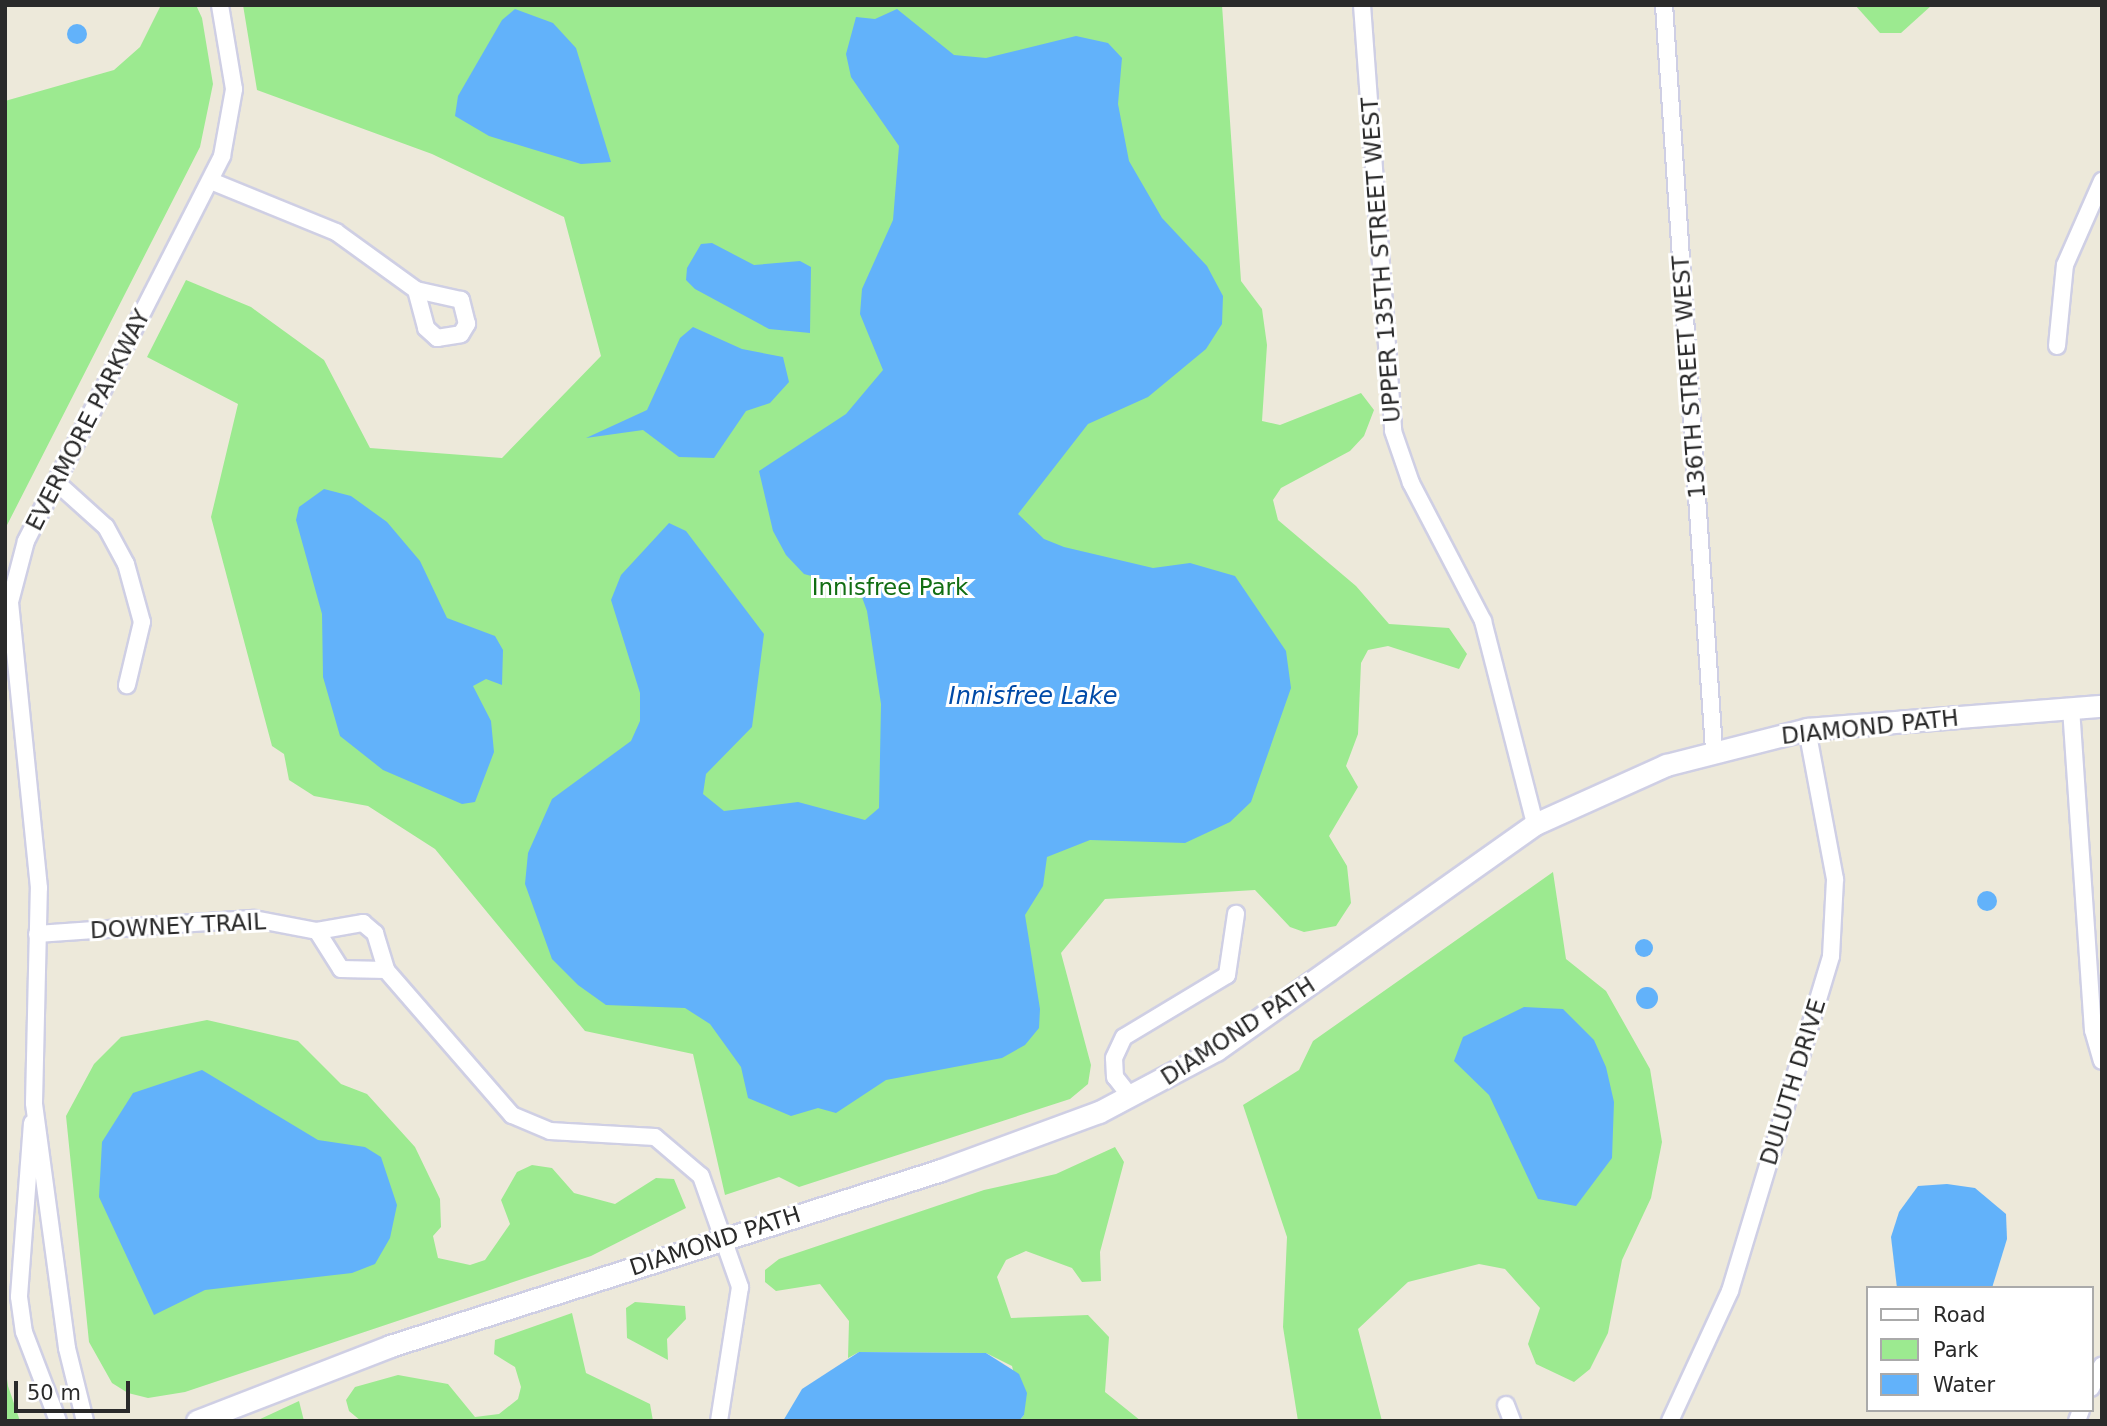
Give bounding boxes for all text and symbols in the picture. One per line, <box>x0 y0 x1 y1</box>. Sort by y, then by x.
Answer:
street label: UPPER 135TH STREET WEST <box>1356 96 1406 424</box>
street label: 136TH STREET WEST <box>1667 255 1711 499</box>
street label: EVERMORE PARKWAY <box>20 305 156 535</box>
park label: Innisfree Park <box>812 573 968 601</box>
water label: Innisfree Lake <box>949 683 1117 711</box>
street label: DIAMOND PATH <box>1780 704 1960 750</box>
street label: DOWNEY TRAIL <box>89 908 267 944</box>
street label: DIAMOND PATH <box>1156 971 1320 1091</box>
street label: DULUTH DRIVE <box>1755 996 1831 1168</box>
street label: DIAMOND PATH <box>626 1200 804 1282</box>
legend <box>1866 1286 2093 1412</box>
text: Road <box>1933 1303 1986 1327</box>
text: Park <box>1933 1338 1978 1362</box>
scale bar <box>18 1366 133 1410</box>
text: Water <box>1933 1373 1995 1397</box>
text: 50 m <box>27 1381 81 1405</box>

